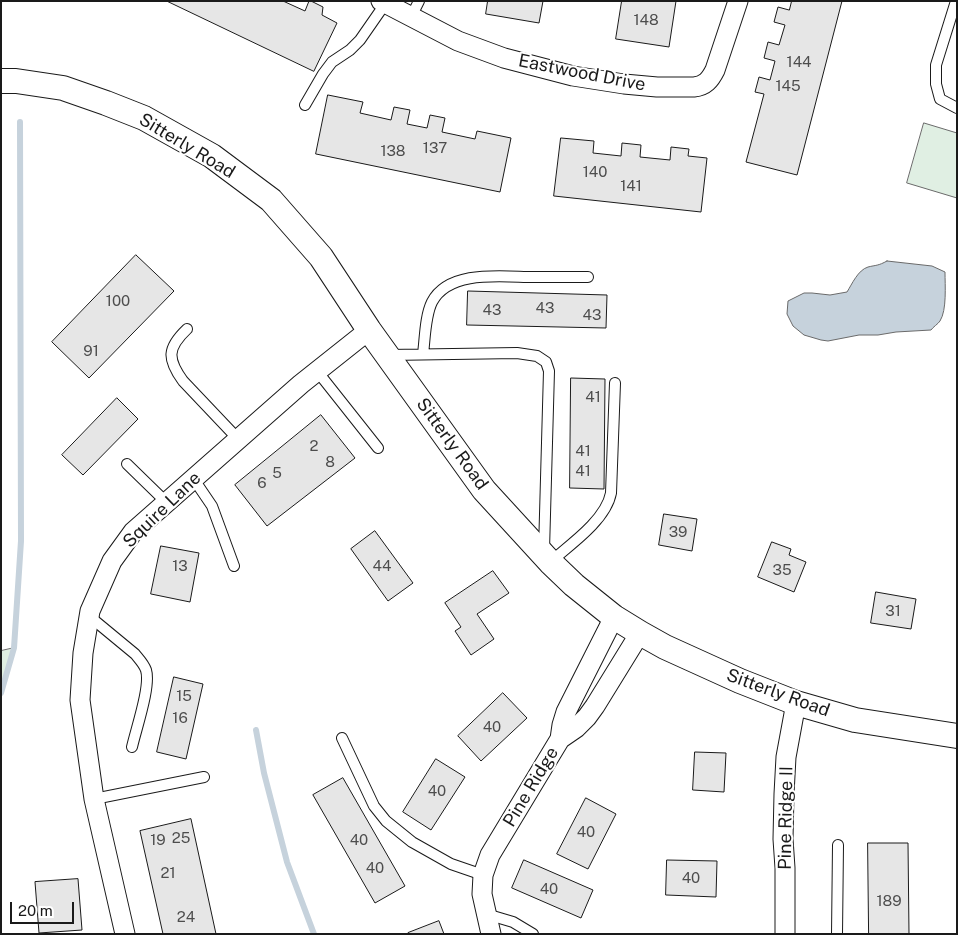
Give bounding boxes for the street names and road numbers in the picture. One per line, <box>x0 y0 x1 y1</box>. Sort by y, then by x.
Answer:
street label: Eastwood Drive <box>517 50 647 96</box>
street label: Sitterly Road <box>135 109 239 183</box>
street label: Sitterly Road <box>411 394 493 494</box>
street label: Squire Lane <box>119 467 205 553</box>
street label: Sitterly Road <box>723 664 833 722</box>
street label: Pine Ridge <box>499 743 563 831</box>
street label: Pine Ridge II <box>774 766 798 870</box>

